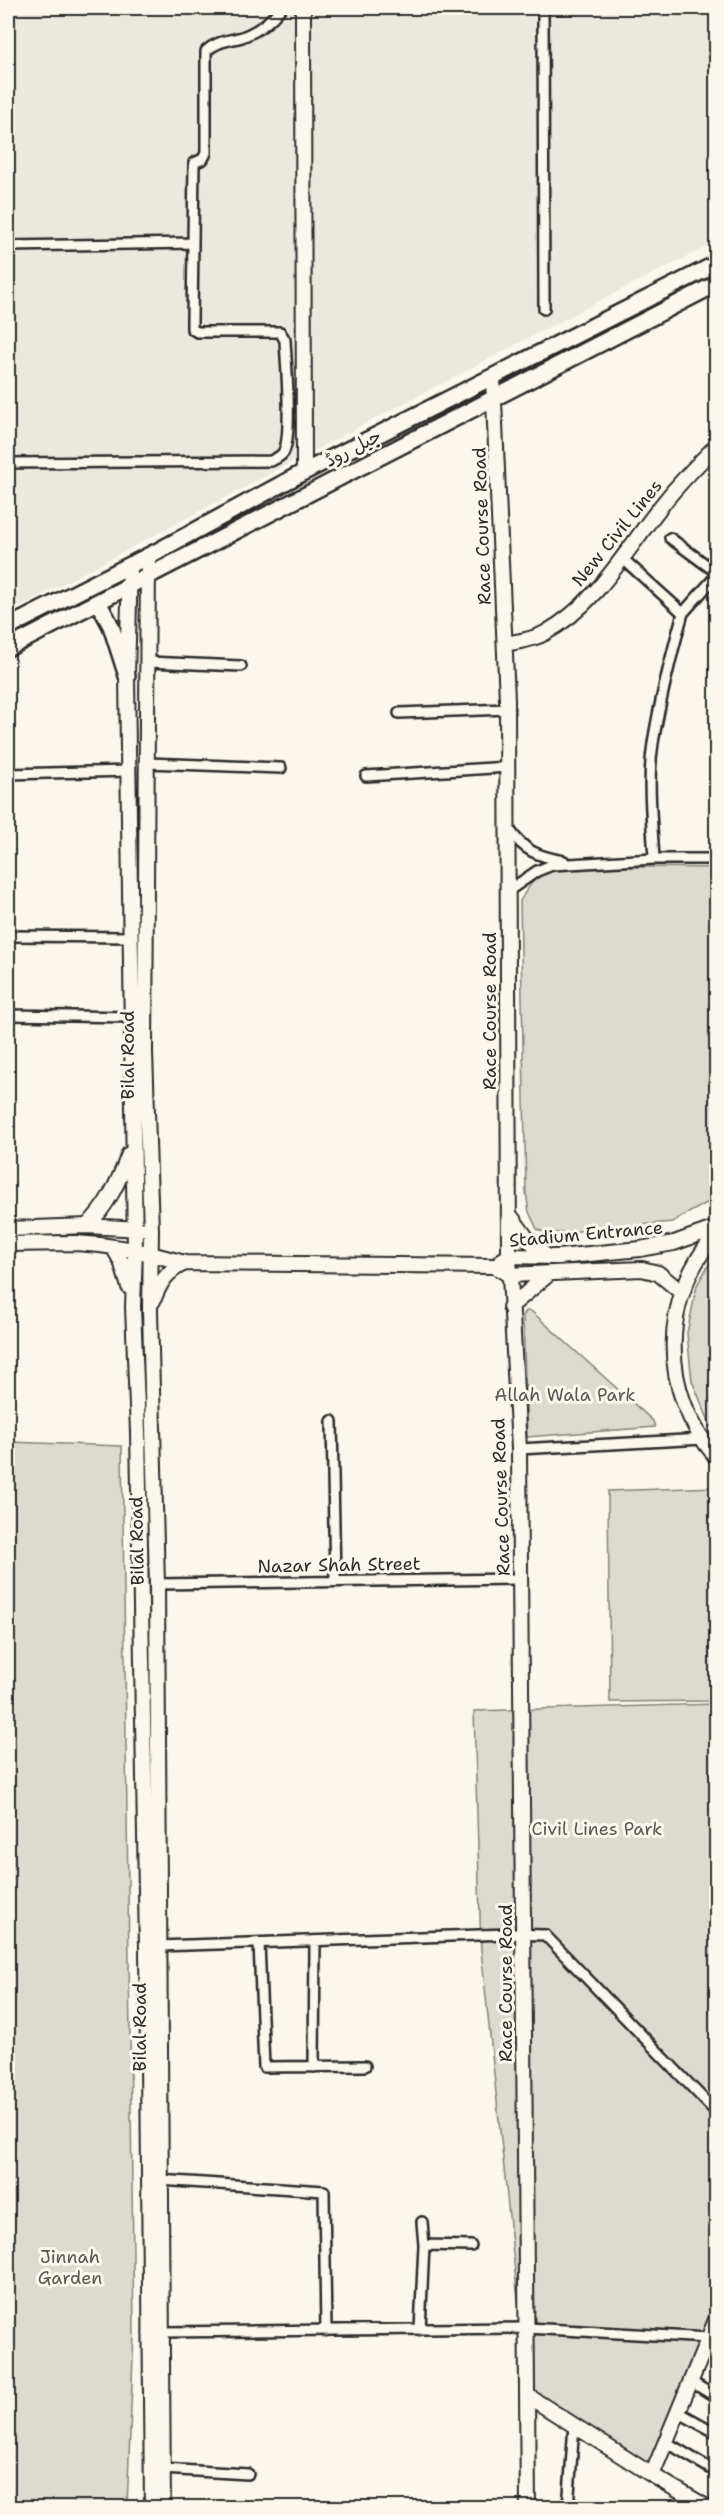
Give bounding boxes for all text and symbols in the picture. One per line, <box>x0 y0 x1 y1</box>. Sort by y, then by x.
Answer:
street label: جیل روڈ <box>320 424 386 472</box>
street label: Race Course Road <box>467 447 497 605</box>
street label: New Civil Lines <box>566 474 668 592</box>
street label: Race Course Road <box>478 932 502 1090</box>
street label: Bilal Road <box>116 1011 140 1099</box>
street label: Stadium Entrance <box>508 1215 664 1253</box>
park label: Allah Wala Park <box>494 1383 636 1407</box>
street label: Race Course Road <box>486 1418 516 1576</box>
street label: Bilal Road <box>124 1496 150 1586</box>
street label: Nazar Shah Street <box>257 1552 421 1578</box>
park label: Civil Lines Park <box>532 1817 662 1841</box>
street label: Race Course Road <box>494 1904 518 2062</box>
street label: Bilal Road <box>128 1983 152 2071</box>
park label: Jinnah Garden <box>38 2245 102 2290</box>

